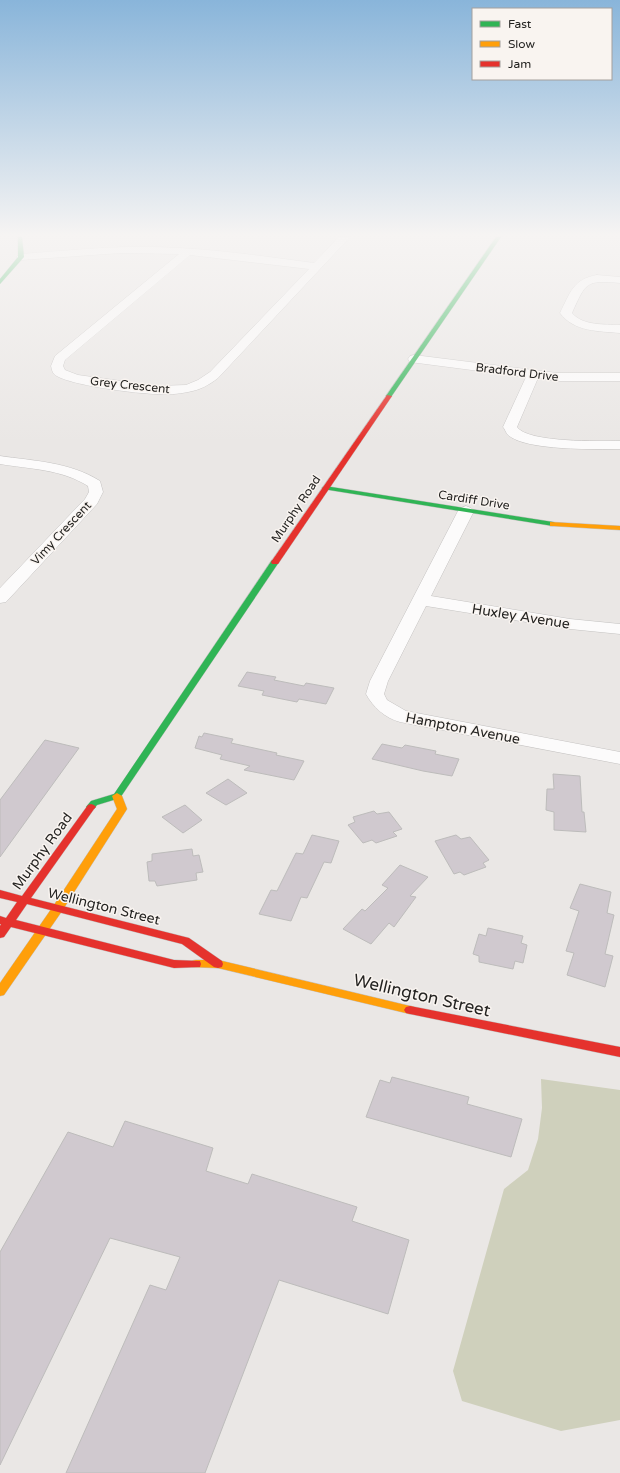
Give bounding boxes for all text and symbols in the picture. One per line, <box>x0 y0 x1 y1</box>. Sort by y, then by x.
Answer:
legend <box>472 8 612 80</box>
text: Fast <box>508 17 532 31</box>
text: Slow <box>508 37 535 51</box>
text: Jam <box>508 57 531 71</box>
street label: Bradford Drive <box>475 360 559 384</box>
street label: Grey Crescent <box>90 374 171 396</box>
street label: Murphy Road <box>268 473 324 545</box>
street label: Cardiff Drive <box>437 487 511 513</box>
street label: Vimy Crescent <box>28 498 94 568</box>
street label: Huxley Avenue <box>471 600 571 633</box>
street label: Hampton Avenue <box>404 709 522 748</box>
street label: Murphy Road <box>9 810 76 893</box>
street label: Wellington Street <box>46 884 162 929</box>
street label: Wellington Street <box>351 970 493 1022</box>

